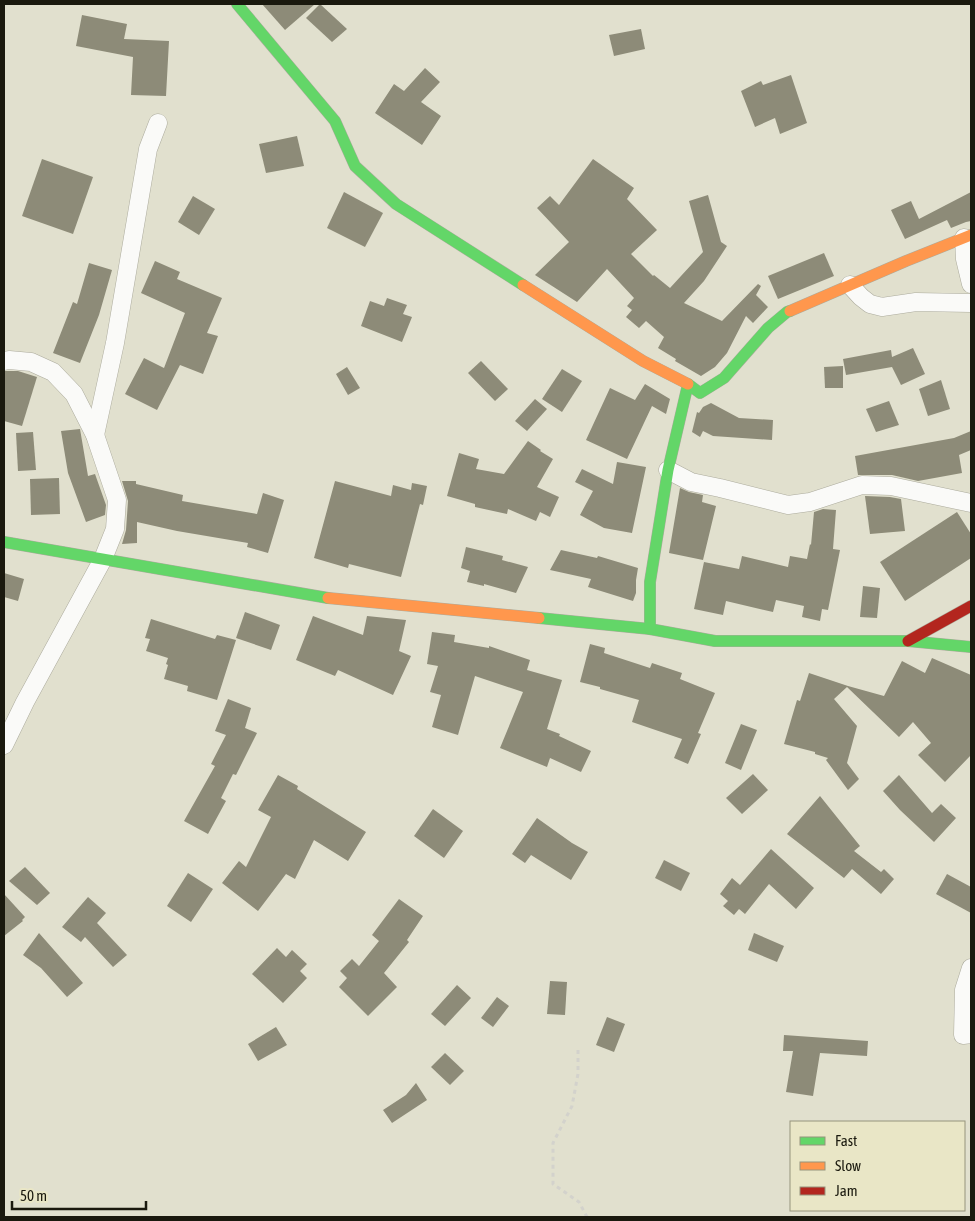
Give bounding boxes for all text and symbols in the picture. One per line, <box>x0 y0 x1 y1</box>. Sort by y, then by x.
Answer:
legend <box>790 1121 965 1211</box>
text: Fast <box>835 1132 857 1149</box>
text: Slow <box>835 1157 861 1174</box>
scale bar <box>12 1178 146 1210</box>
text: Jam <box>835 1182 858 1199</box>
text: 50 m <box>20 1187 47 1204</box>

